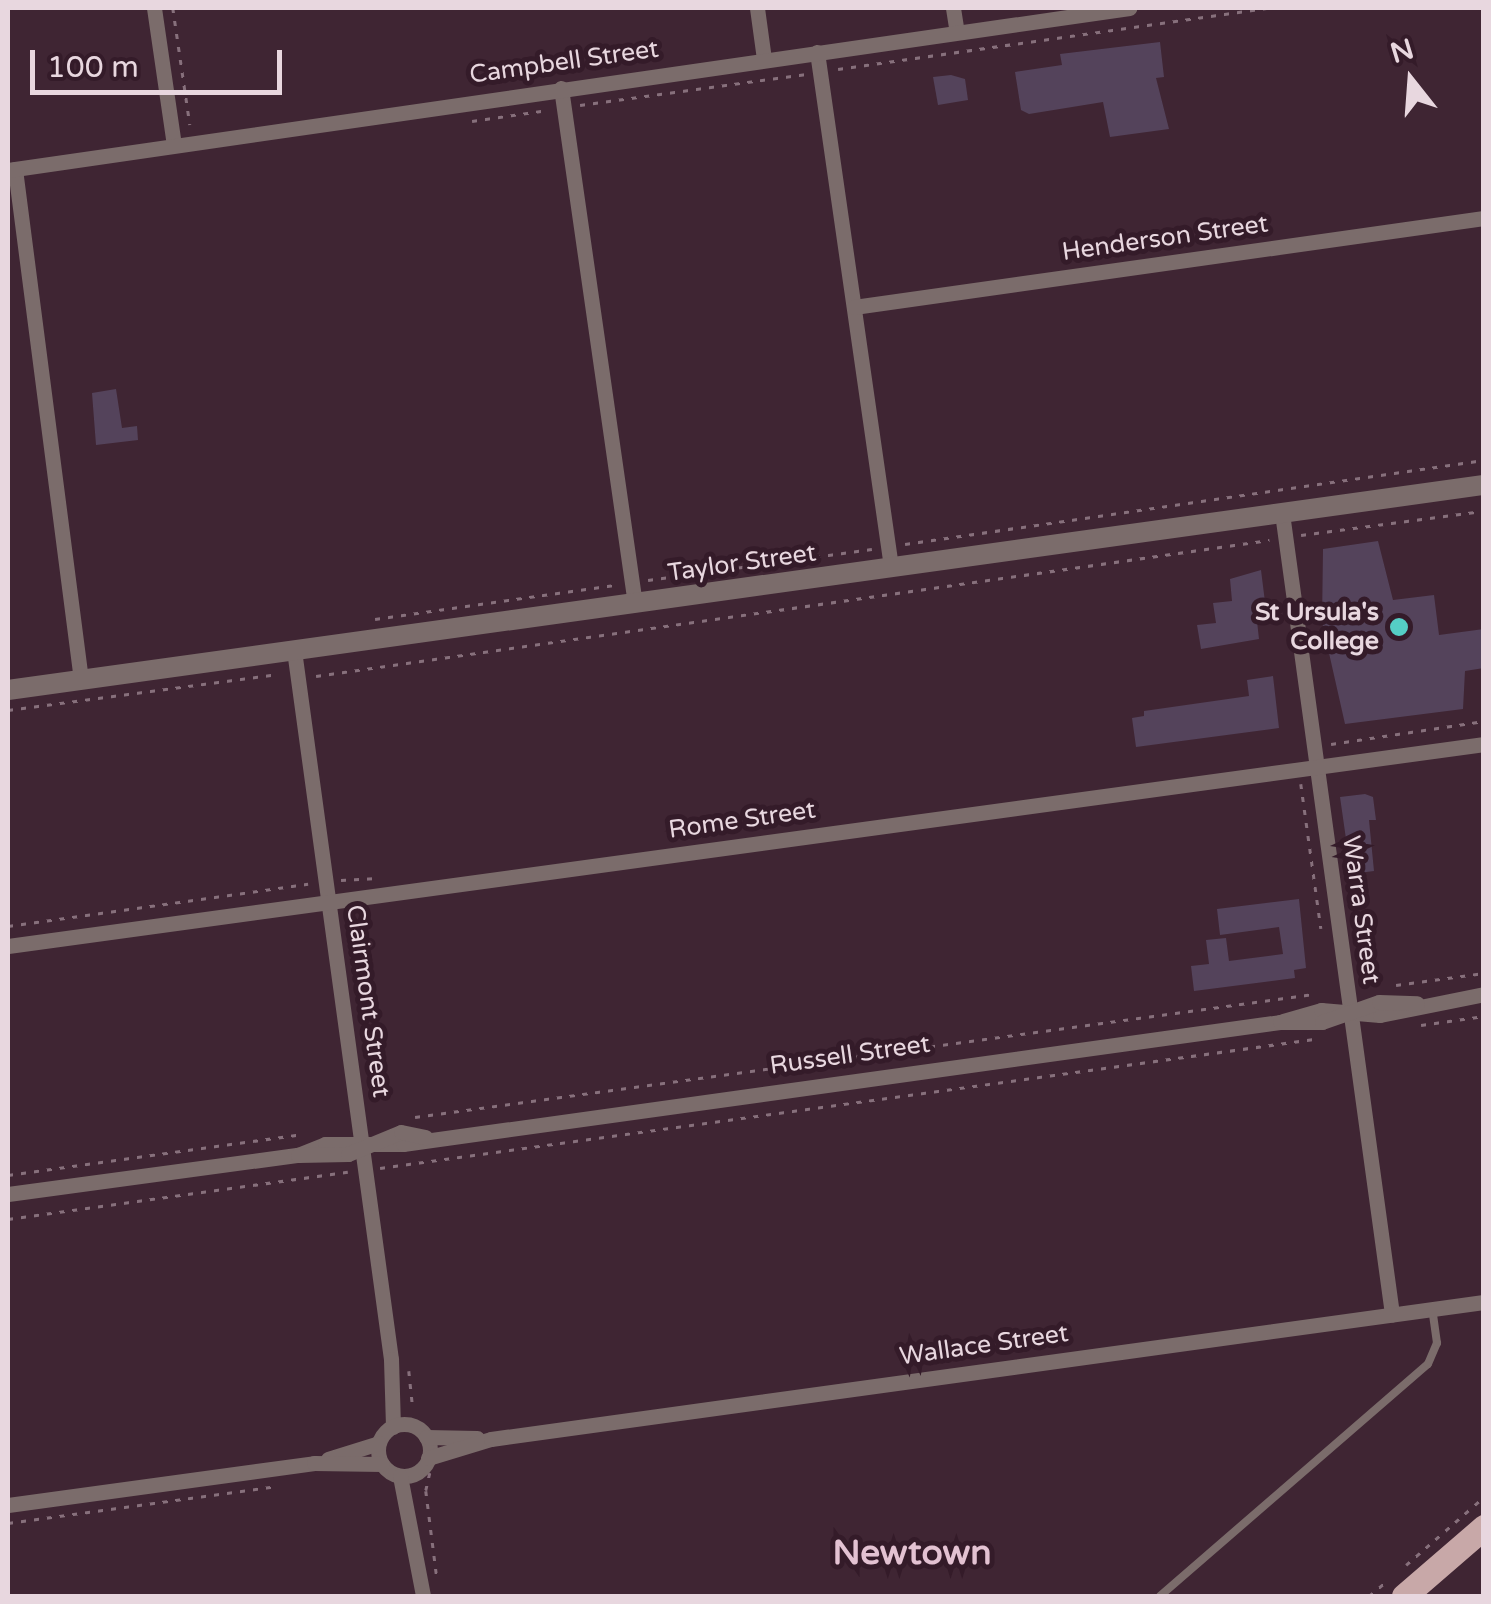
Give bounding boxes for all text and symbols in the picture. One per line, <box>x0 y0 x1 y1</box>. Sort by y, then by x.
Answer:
scale bar <box>35 30 288 92</box>
north arrow <box>1361 30 1461 130</box>
text: N <box>1387 32 1418 71</box>
street label: Campbell Street <box>468 34 660 90</box>
text: 100 m <box>47 49 139 86</box>
street label: Henderson Street <box>1060 209 1270 267</box>
street label: Taylor Street <box>666 538 818 588</box>
place label: St Ursula's College <box>1255 598 1379 657</box>
marker: St Ursula's College <box>1388 616 1410 638</box>
street label: Rome Street <box>667 795 817 845</box>
street label: Warra Street <box>1336 834 1386 986</box>
street label: Clairmont Street <box>340 903 396 1099</box>
street label: Russell Street <box>768 1029 932 1081</box>
street label: Wallace Street <box>898 1318 1070 1372</box>
district label: Newtown <box>833 1532 991 1574</box>

